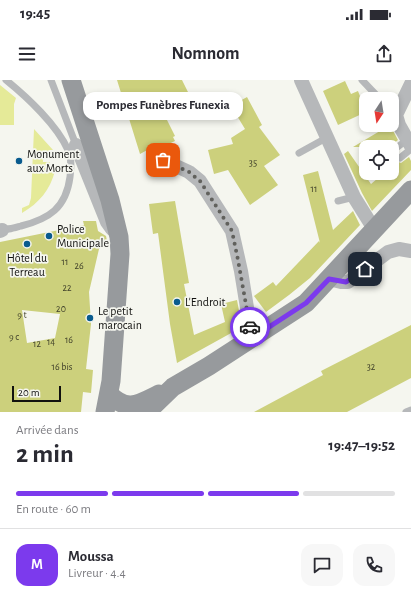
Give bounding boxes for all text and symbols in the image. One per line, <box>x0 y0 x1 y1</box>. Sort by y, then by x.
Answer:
text: 19:45 <box>20 6 50 21</box>
icon: menu <box>16 43 38 65</box>
icon: share <box>373 43 395 65</box>
text: Nomnom <box>171 45 240 63</box>
callout: Pompes Funèbres Funexia <box>83 92 243 120</box>
north arrow <box>359 92 399 132</box>
map controls <box>359 92 399 180</box>
text: Pompes Funèbres Funexia <box>96 99 230 112</box>
button: locate <box>359 140 399 180</box>
pin <box>146 143 180 177</box>
place label: Monument aux Morts <box>27 148 80 174</box>
icon: bag <box>152 149 174 171</box>
marker: Monument aux Morts <box>14 156 24 166</box>
house number: 35 <box>249 158 257 168</box>
house number: 11 <box>311 184 317 194</box>
place label: Police Municipale <box>57 223 109 249</box>
marker: Police Municipale <box>44 231 54 241</box>
marker: Hôtel du Terreau <box>22 239 32 249</box>
place label: Hôtel du Terreau <box>7 252 47 278</box>
pin <box>348 252 382 286</box>
house number: 11 <box>62 257 68 267</box>
icon: home <box>354 258 376 280</box>
house number: 26 <box>74 261 84 271</box>
house number: 22 <box>62 283 72 293</box>
place label: L'Endroit <box>185 296 226 308</box>
marker: L'Endroit <box>172 297 182 307</box>
house number: 20 <box>56 304 66 314</box>
place label: Le petit marocain <box>98 305 142 331</box>
courier <box>230 307 270 347</box>
house number: 9 t <box>17 310 28 320</box>
marker: Le petit marocain <box>85 313 95 323</box>
icon: car <box>239 316 261 338</box>
house number: 9 c <box>9 332 19 342</box>
house number: 16 <box>65 335 73 345</box>
house number: 14 <box>47 337 55 347</box>
house number: 12 <box>33 339 41 349</box>
house number: 16 bis <box>51 362 73 372</box>
house number: 32 <box>367 362 376 372</box>
scale bar <box>12 384 61 403</box>
text: 20 m <box>18 387 39 398</box>
text: Arrivée dans <box>16 424 79 437</box>
text: 19:47–19:52 <box>328 438 395 453</box>
text: 2 min <box>16 441 74 467</box>
text: En route · 60 m <box>16 503 91 516</box>
button: chat <box>301 544 343 586</box>
button: phone <box>353 544 395 586</box>
text: Moussa <box>68 549 114 564</box>
text: M <box>31 557 43 572</box>
text: Livreur · 4.4 <box>68 567 126 580</box>

